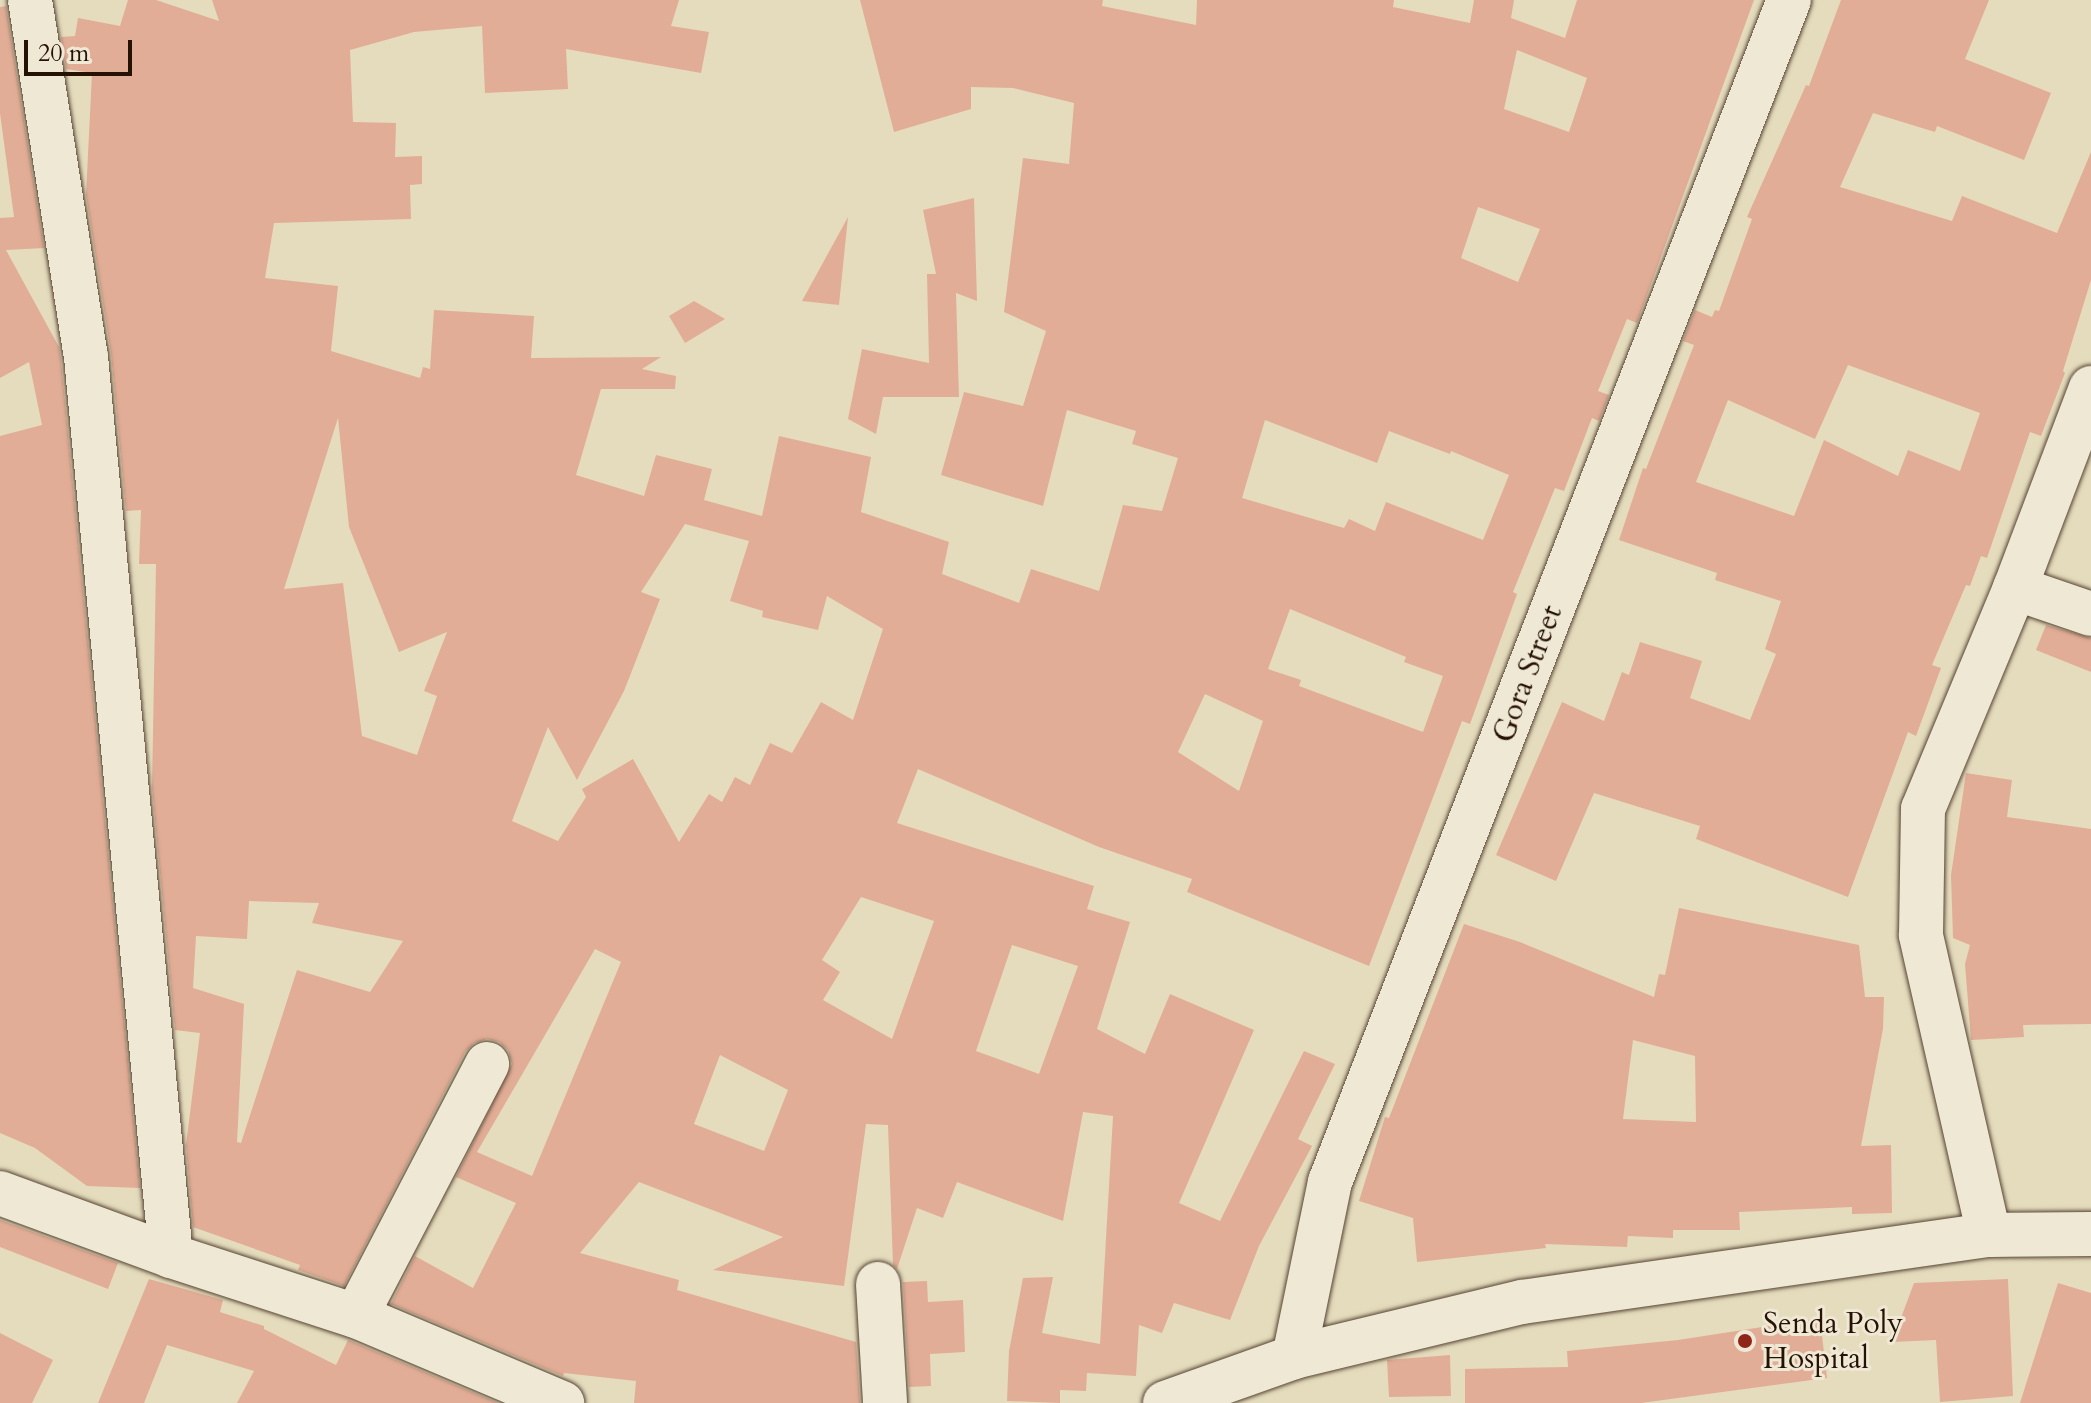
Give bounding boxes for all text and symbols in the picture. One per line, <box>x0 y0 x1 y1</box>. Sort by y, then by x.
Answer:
scale bar <box>28 24 136 74</box>
text: 20 m <box>38 37 89 70</box>
street label: Gora Street <box>1485 600 1571 748</box>
place label: Senda Poly Hospital <box>1763 1306 1903 1376</box>
marker: Senda Poly Hospital <box>1734 1330 1756 1352</box>

